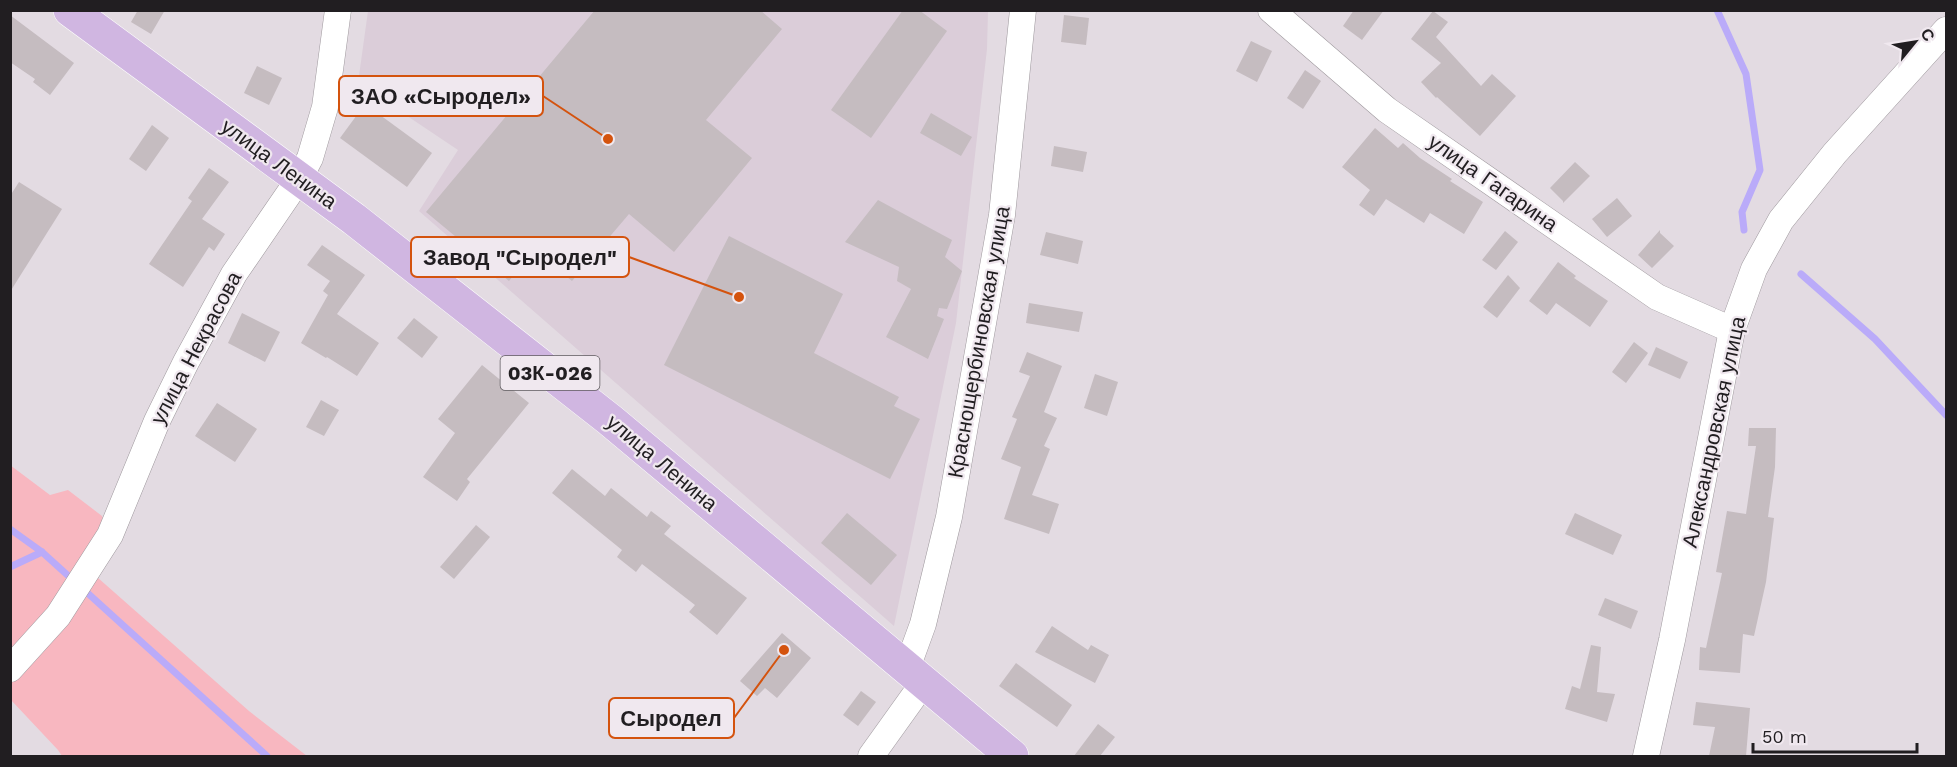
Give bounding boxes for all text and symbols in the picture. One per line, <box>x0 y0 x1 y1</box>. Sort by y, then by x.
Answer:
north arrow <box>1885 12 1945 72</box>
text: С <box>1916 25 1939 45</box>
callout: ЗАО «Сыродел» <box>339 76 543 116</box>
text: ЗАО «Сыродел» <box>351 84 531 109</box>
street label: улица Ленина <box>217 113 342 214</box>
street label: улица Гагарина <box>1424 129 1563 237</box>
street label: Краснощербиновская улица <box>942 204 1015 480</box>
callout: Завод "Сыродел" <box>411 237 629 277</box>
text: Завод "Сыродел" <box>423 245 617 270</box>
street label: улица Некрасова <box>145 267 246 428</box>
street label: Александровская улица <box>1677 314 1750 550</box>
road number: 03К-026 <box>500 356 600 390</box>
street label: улица Ленина <box>602 409 723 516</box>
callout: Сыродел <box>609 698 734 738</box>
text: Сыродел <box>620 706 722 731</box>
scale bar <box>1753 716 1916 754</box>
text: 50 m <box>1762 726 1807 747</box>

